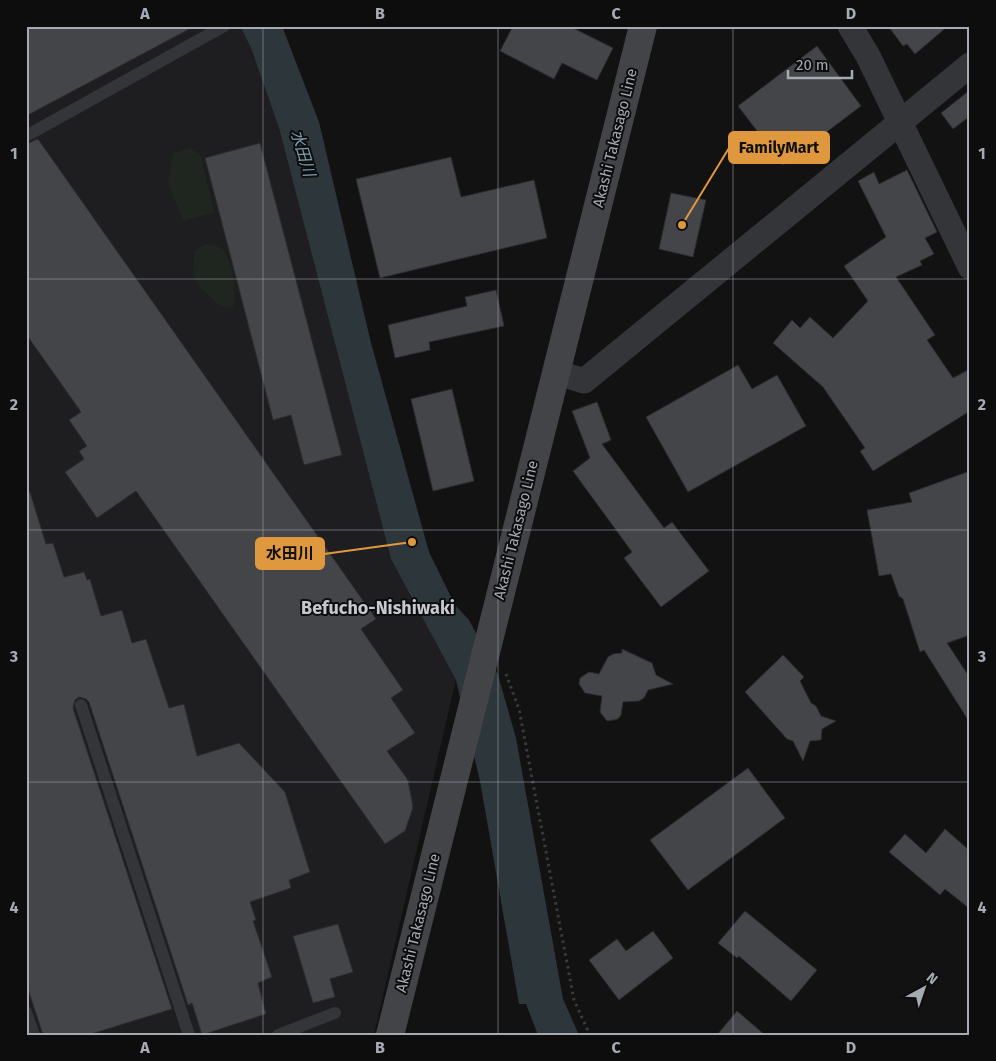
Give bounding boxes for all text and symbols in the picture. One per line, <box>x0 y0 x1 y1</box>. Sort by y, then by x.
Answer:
text: A <box>139 4 150 23</box>
text: B <box>375 4 385 23</box>
text: C <box>611 4 621 23</box>
text: D <box>846 4 856 23</box>
scale bar <box>788 48 852 80</box>
text: 20 m <box>796 56 829 74</box>
street label: Akashi Takasago Line <box>589 67 641 209</box>
water label: 水田川 <box>287 127 320 181</box>
callout: FamilyMart <box>729 132 829 163</box>
text: FamilyMart <box>739 138 820 157</box>
text: 1 <box>10 144 18 163</box>
text: 1 <box>978 144 986 163</box>
text: 2 <box>10 395 18 414</box>
text: 2 <box>978 395 986 414</box>
street label: Akashi Takasago Line <box>490 459 542 601</box>
callout: 水田川 <box>256 538 324 569</box>
text: 水田川 <box>266 544 314 563</box>
district label: Befucho-Nishiwaki <box>301 597 455 619</box>
text: 3 <box>9 647 18 666</box>
text: 3 <box>977 647 986 666</box>
street label: Akashi Takasago Line <box>392 852 444 994</box>
text: 4 <box>9 898 19 917</box>
text: 4 <box>977 898 987 917</box>
north arrow <box>898 964 948 1014</box>
text: N <box>923 969 941 988</box>
text: A <box>139 1038 150 1057</box>
text: B <box>375 1038 385 1057</box>
text: C <box>611 1038 621 1057</box>
text: D <box>846 1038 856 1057</box>

